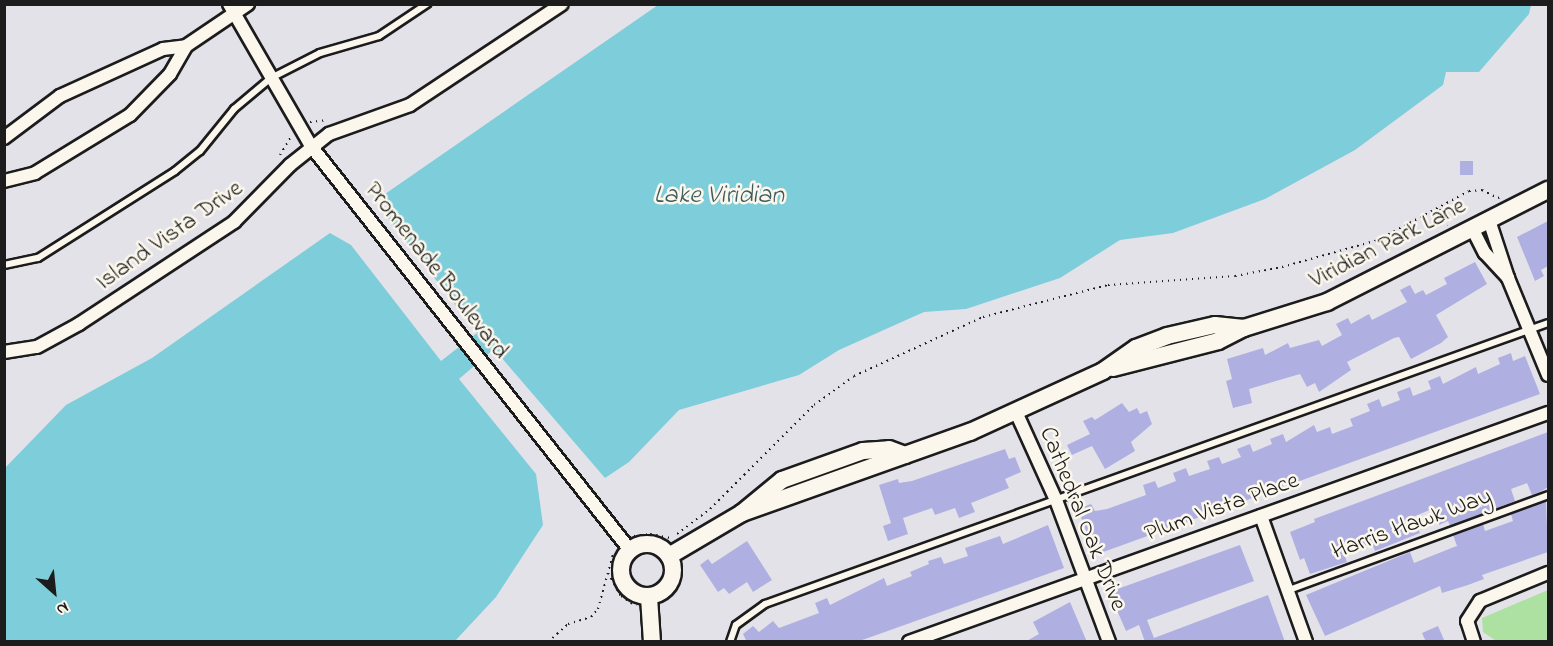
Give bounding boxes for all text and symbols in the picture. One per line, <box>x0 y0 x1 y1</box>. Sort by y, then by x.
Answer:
street label: Island Vista Drive <box>91 175 249 297</box>
street label: Promenade Boulevard <box>358 177 514 365</box>
water label: Lake Viridian <box>654 181 784 213</box>
street label: Viridian Park Lane <box>1305 192 1471 296</box>
street label: Cathedral Oak Drive <box>1032 423 1132 615</box>
street label: Plum Vista Place <box>1141 467 1303 549</box>
street label: Harris Hawk Way <box>1328 483 1496 567</box>
north arrow <box>24 562 84 622</box>
text: N <box>52 595 72 621</box>

